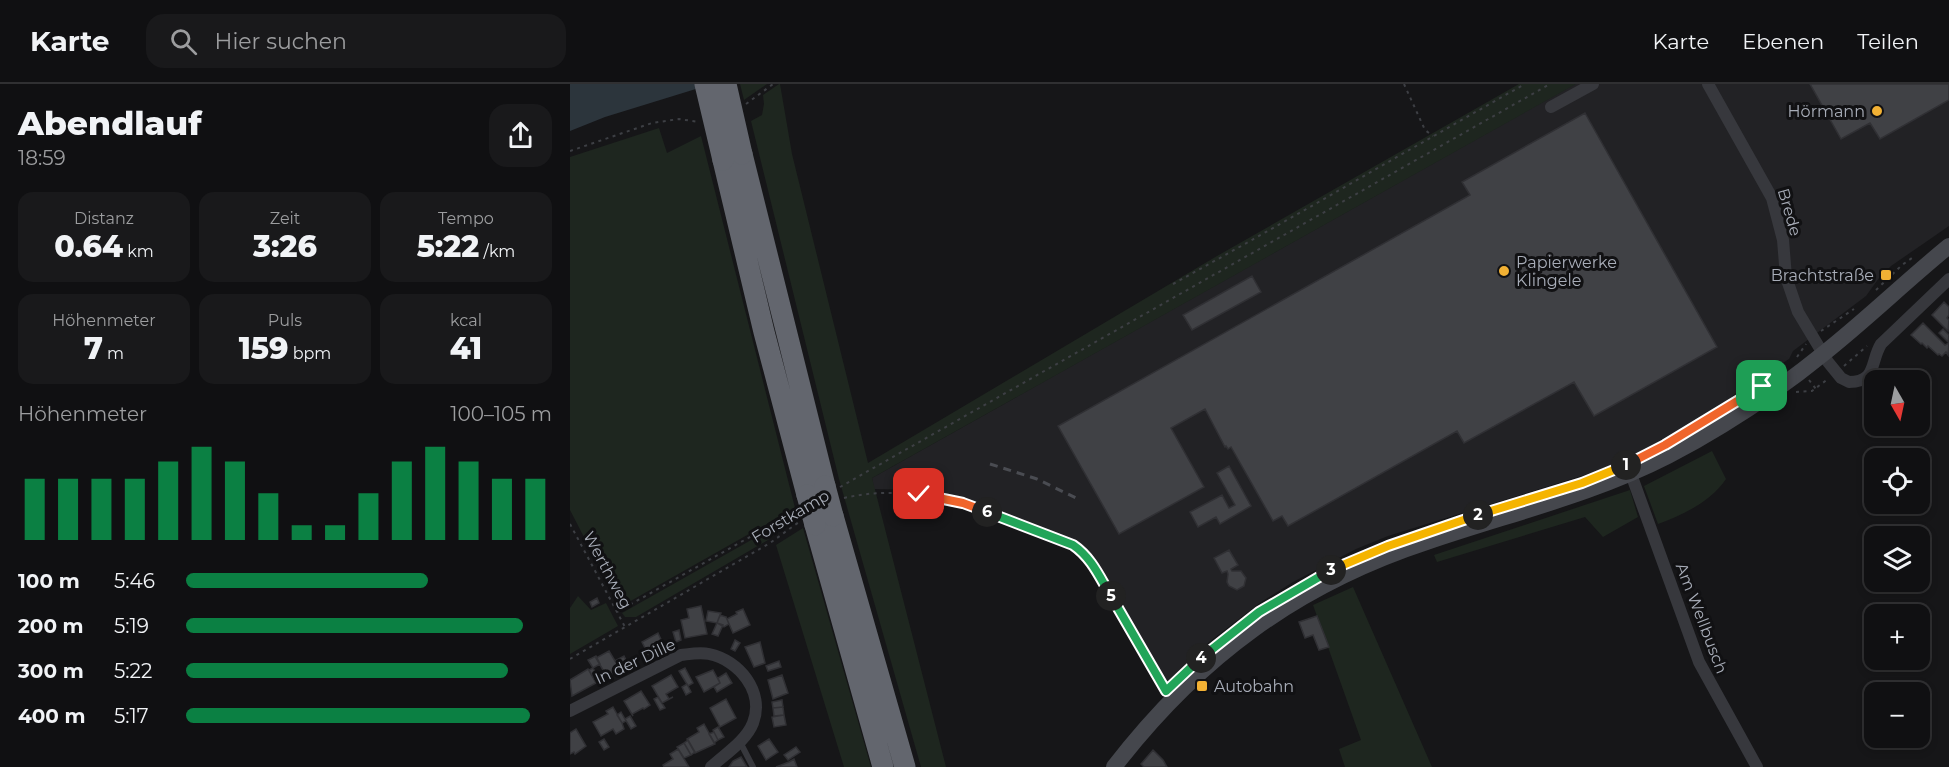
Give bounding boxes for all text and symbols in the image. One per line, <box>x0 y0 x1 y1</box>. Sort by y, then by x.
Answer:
search box <box>146 14 566 68</box>
text: Karte <box>30 24 110 58</box>
icon: search <box>167 25 200 58</box>
text: Hier suchen <box>215 28 347 55</box>
text: Karte <box>1653 29 1709 54</box>
text: Ebenen <box>1742 29 1824 54</box>
text: Teilen <box>1857 29 1919 54</box>
place label: Hörmann <box>1788 102 1865 121</box>
text: Abendlauf <box>18 103 202 143</box>
button: share <box>489 104 552 167</box>
marker: Hörmann <box>1870 104 1884 118</box>
text: 18:59 <box>18 146 66 170</box>
street label: Brede <box>1774 186 1805 238</box>
text: Distanz <box>74 209 134 228</box>
text: Zeit <box>270 209 300 228</box>
text: Tempo <box>438 209 494 228</box>
text: 0.64 <box>54 228 123 265</box>
text: 3:26 <box>253 228 317 265</box>
text: 5:22 <box>417 228 479 265</box>
text: km <box>123 242 154 261</box>
text: /km <box>479 242 515 261</box>
place label: Papierwerke Klingele <box>1516 253 1617 290</box>
marker: Papierwerke Klingele <box>1497 264 1511 278</box>
place label: Brachtstraße <box>1771 266 1874 285</box>
marker: Brachtstraße <box>1879 268 1893 282</box>
text: Höhenmeter <box>52 311 156 330</box>
text: Puls <box>268 311 302 330</box>
text: kcal <box>450 311 482 330</box>
text: 7 <box>84 330 103 367</box>
text: 159 <box>239 330 288 367</box>
text: 41 <box>450 330 482 367</box>
text: m <box>103 344 124 363</box>
text: bpm <box>288 344 331 363</box>
pin <box>1736 360 1787 411</box>
icon: arrive <box>1745 369 1778 402</box>
north arrow <box>1864 370 1930 436</box>
map controls <box>1864 370 1930 748</box>
text: Höhenmeter <box>18 402 147 426</box>
text: 100–105 m <box>450 402 552 426</box>
button: locate <box>1864 448 1930 514</box>
pin: 1 <box>1611 450 1641 480</box>
text: 1 <box>1623 455 1629 474</box>
pin <box>893 468 944 519</box>
icon: check <box>902 477 935 510</box>
street label: Forstkamp <box>748 486 833 547</box>
pin: 6 <box>972 497 1002 527</box>
pin: 2 <box>1463 500 1493 530</box>
text: 6 <box>982 502 992 521</box>
text: 2 <box>1473 505 1483 524</box>
button: layers <box>1864 526 1930 592</box>
street label: Werthweg <box>579 528 636 612</box>
pin: 3 <box>1316 555 1346 585</box>
text: 3 <box>1326 560 1336 579</box>
street label: Am Wellbusch <box>1672 560 1731 676</box>
text: 100 m <box>18 569 80 593</box>
text: 5:46 <box>114 569 155 593</box>
pin: 5 <box>1096 581 1126 611</box>
text: 5 <box>1106 586 1116 605</box>
button: + <box>1864 604 1930 670</box>
text: 200 m <box>18 614 84 638</box>
text: 5:19 <box>114 614 149 638</box>
street label: In der Dille <box>592 635 679 688</box>
pin: 4 <box>1186 643 1216 673</box>
text: 4 <box>1195 648 1207 667</box>
text: 300 m <box>18 659 84 683</box>
text: 5:22 <box>114 659 152 683</box>
place label: Autobahn <box>1214 677 1294 696</box>
marker: Autobahn <box>1195 679 1209 693</box>
button: − <box>1864 682 1930 748</box>
text: 400 m <box>18 704 86 728</box>
text: 5:17 <box>114 704 149 728</box>

